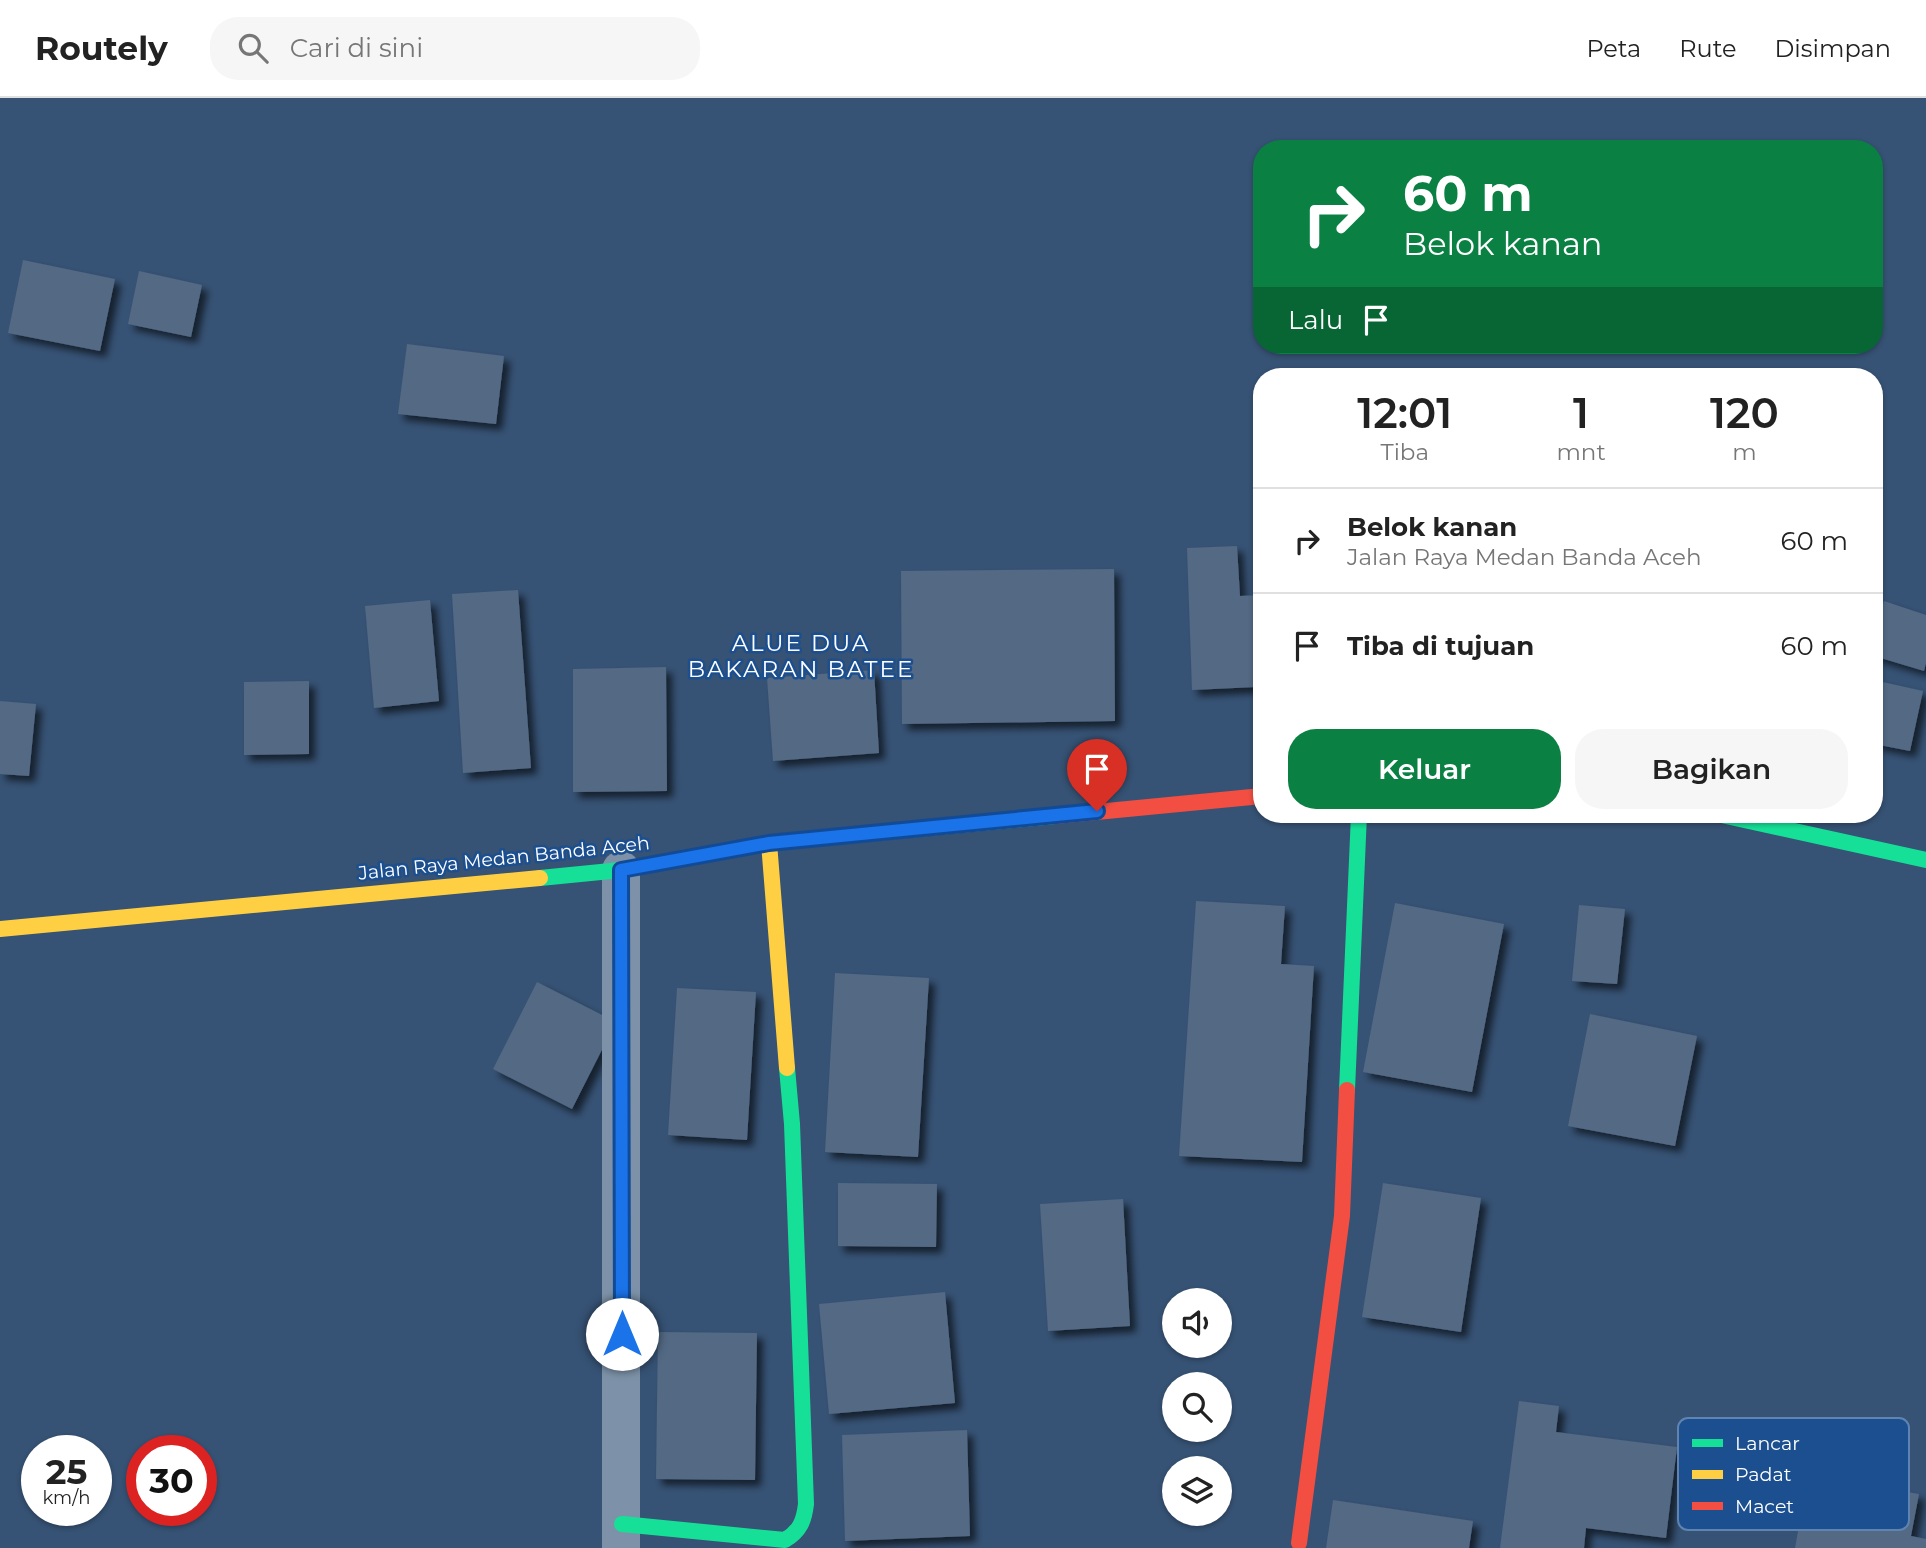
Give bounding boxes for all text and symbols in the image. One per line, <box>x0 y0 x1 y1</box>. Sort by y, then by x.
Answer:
search box <box>210 17 700 80</box>
text: Routely <box>35 28 168 68</box>
icon: search <box>234 29 272 67</box>
text: Cari di sini <box>290 32 423 64</box>
text: Peta <box>1586 34 1641 63</box>
text: Rute <box>1679 34 1737 63</box>
text: Disimpan <box>1775 34 1891 63</box>
text: 60 m <box>1403 164 1533 223</box>
icon: right <box>1288 168 1379 259</box>
text: Belok kanan <box>1403 224 1603 263</box>
icon: arrive <box>1357 301 1395 339</box>
text: Lalu <box>1288 304 1343 336</box>
text: 12:01 <box>1357 387 1452 439</box>
text: 1 <box>1573 387 1589 439</box>
text: 120 <box>1710 387 1779 439</box>
text: Tiba <box>1380 438 1429 466</box>
text: mnt <box>1556 438 1606 466</box>
text: m <box>1732 438 1757 466</box>
text: Belok kanan <box>1347 511 1517 543</box>
icon: right <box>1288 522 1326 560</box>
text: 60 m <box>1781 525 1848 557</box>
text: Jalan Raya Medan Banda Aceh <box>1347 543 1701 571</box>
icon: arrive <box>1288 627 1326 665</box>
district label: ALUE DUA BAKARAN BATEE <box>688 629 914 683</box>
text: Tiba di tujuan <box>1347 630 1534 662</box>
text: 60 m <box>1781 630 1848 662</box>
button: Keluar <box>1288 729 1561 809</box>
button: Bagikan <box>1575 729 1848 809</box>
pin <box>1067 739 1127 811</box>
icon: arrive <box>1078 750 1116 788</box>
street label: Jalan Raya Medan Banda Aceh <box>356 831 651 885</box>
map controls <box>1162 1288 1232 1526</box>
button: sound <box>1162 1288 1232 1358</box>
position arrow <box>585 1297 659 1371</box>
button: search <box>1162 1372 1232 1442</box>
legend <box>1678 1418 1909 1530</box>
text: Lancar <box>1735 1432 1800 1455</box>
speed limit sign: 30 <box>126 1435 217 1526</box>
text: 25 <box>46 1450 87 1493</box>
button: layers <box>1162 1456 1232 1526</box>
text: Padat <box>1735 1463 1792 1486</box>
text: km/h <box>42 1487 91 1509</box>
text: Macet <box>1735 1495 1794 1518</box>

